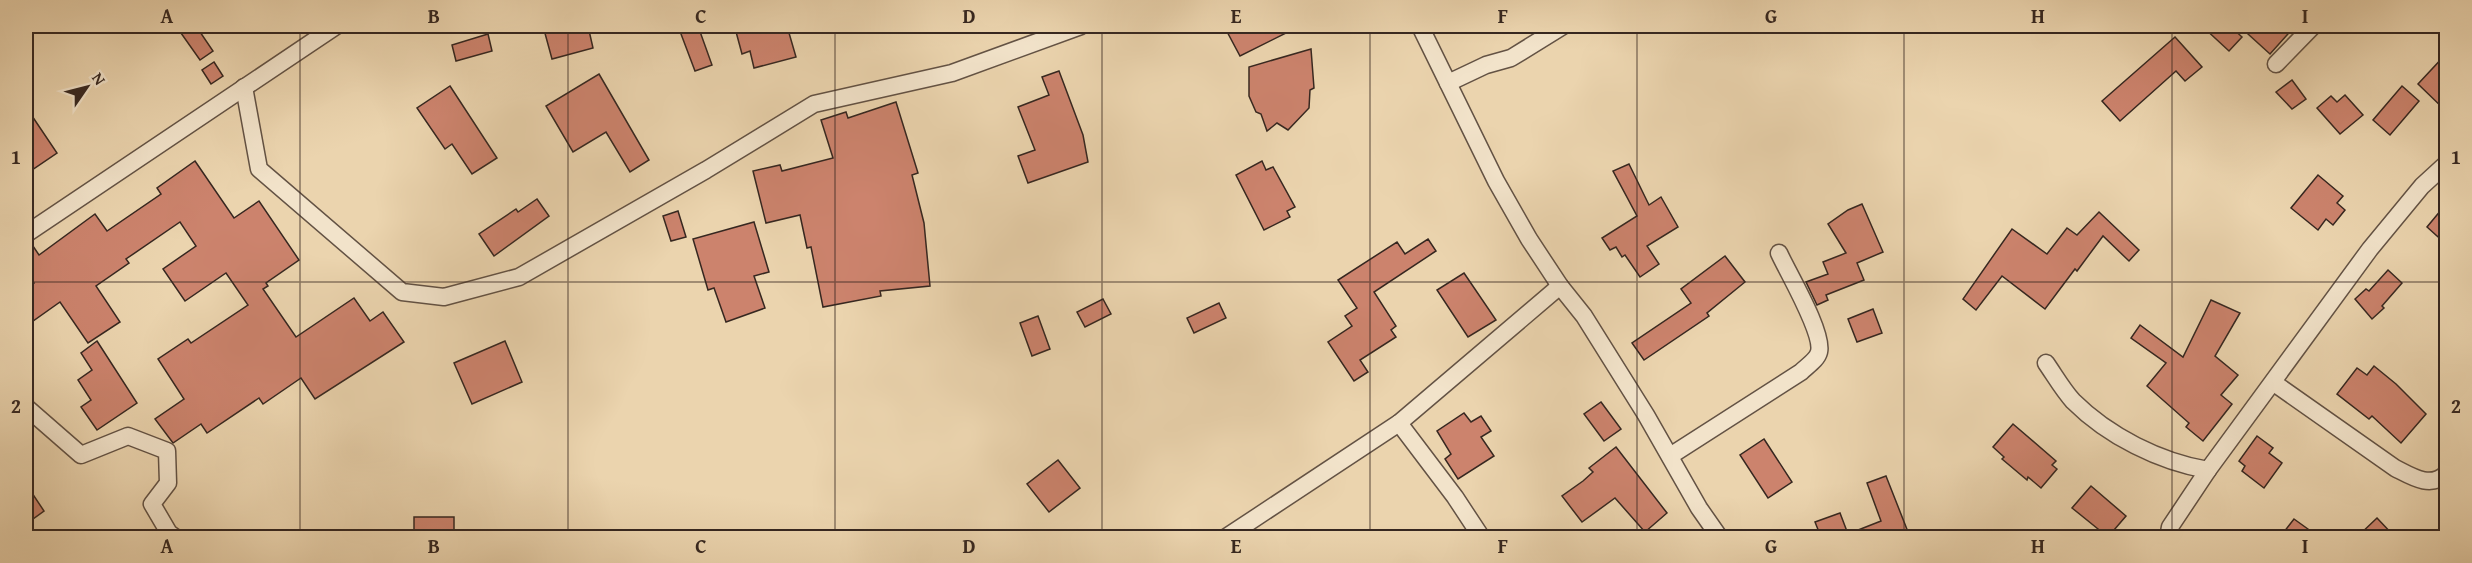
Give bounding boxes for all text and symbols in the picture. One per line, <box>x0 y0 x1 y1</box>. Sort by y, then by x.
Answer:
text: A <box>161 1 174 30</box>
text: B <box>428 1 440 30</box>
text: C <box>695 1 707 30</box>
text: D <box>962 1 976 30</box>
text: E <box>1231 1 1242 30</box>
text: F <box>1498 1 1508 30</box>
text: G <box>1765 1 1777 30</box>
text: H <box>2031 1 2045 30</box>
text: I <box>2302 1 2308 30</box>
north arrow <box>57 57 117 117</box>
text: N <box>86 67 112 90</box>
text: 1 <box>11 142 21 171</box>
text: 1 <box>2451 142 2461 171</box>
text: 2 <box>11 391 21 420</box>
text: 2 <box>2451 391 2461 420</box>
text: A <box>161 531 174 560</box>
text: B <box>428 531 440 560</box>
text: C <box>695 531 707 560</box>
text: D <box>962 531 976 560</box>
text: E <box>1231 531 1242 560</box>
text: F <box>1498 531 1508 560</box>
text: G <box>1765 531 1777 560</box>
text: H <box>2031 531 2045 560</box>
text: I <box>2302 531 2308 560</box>

